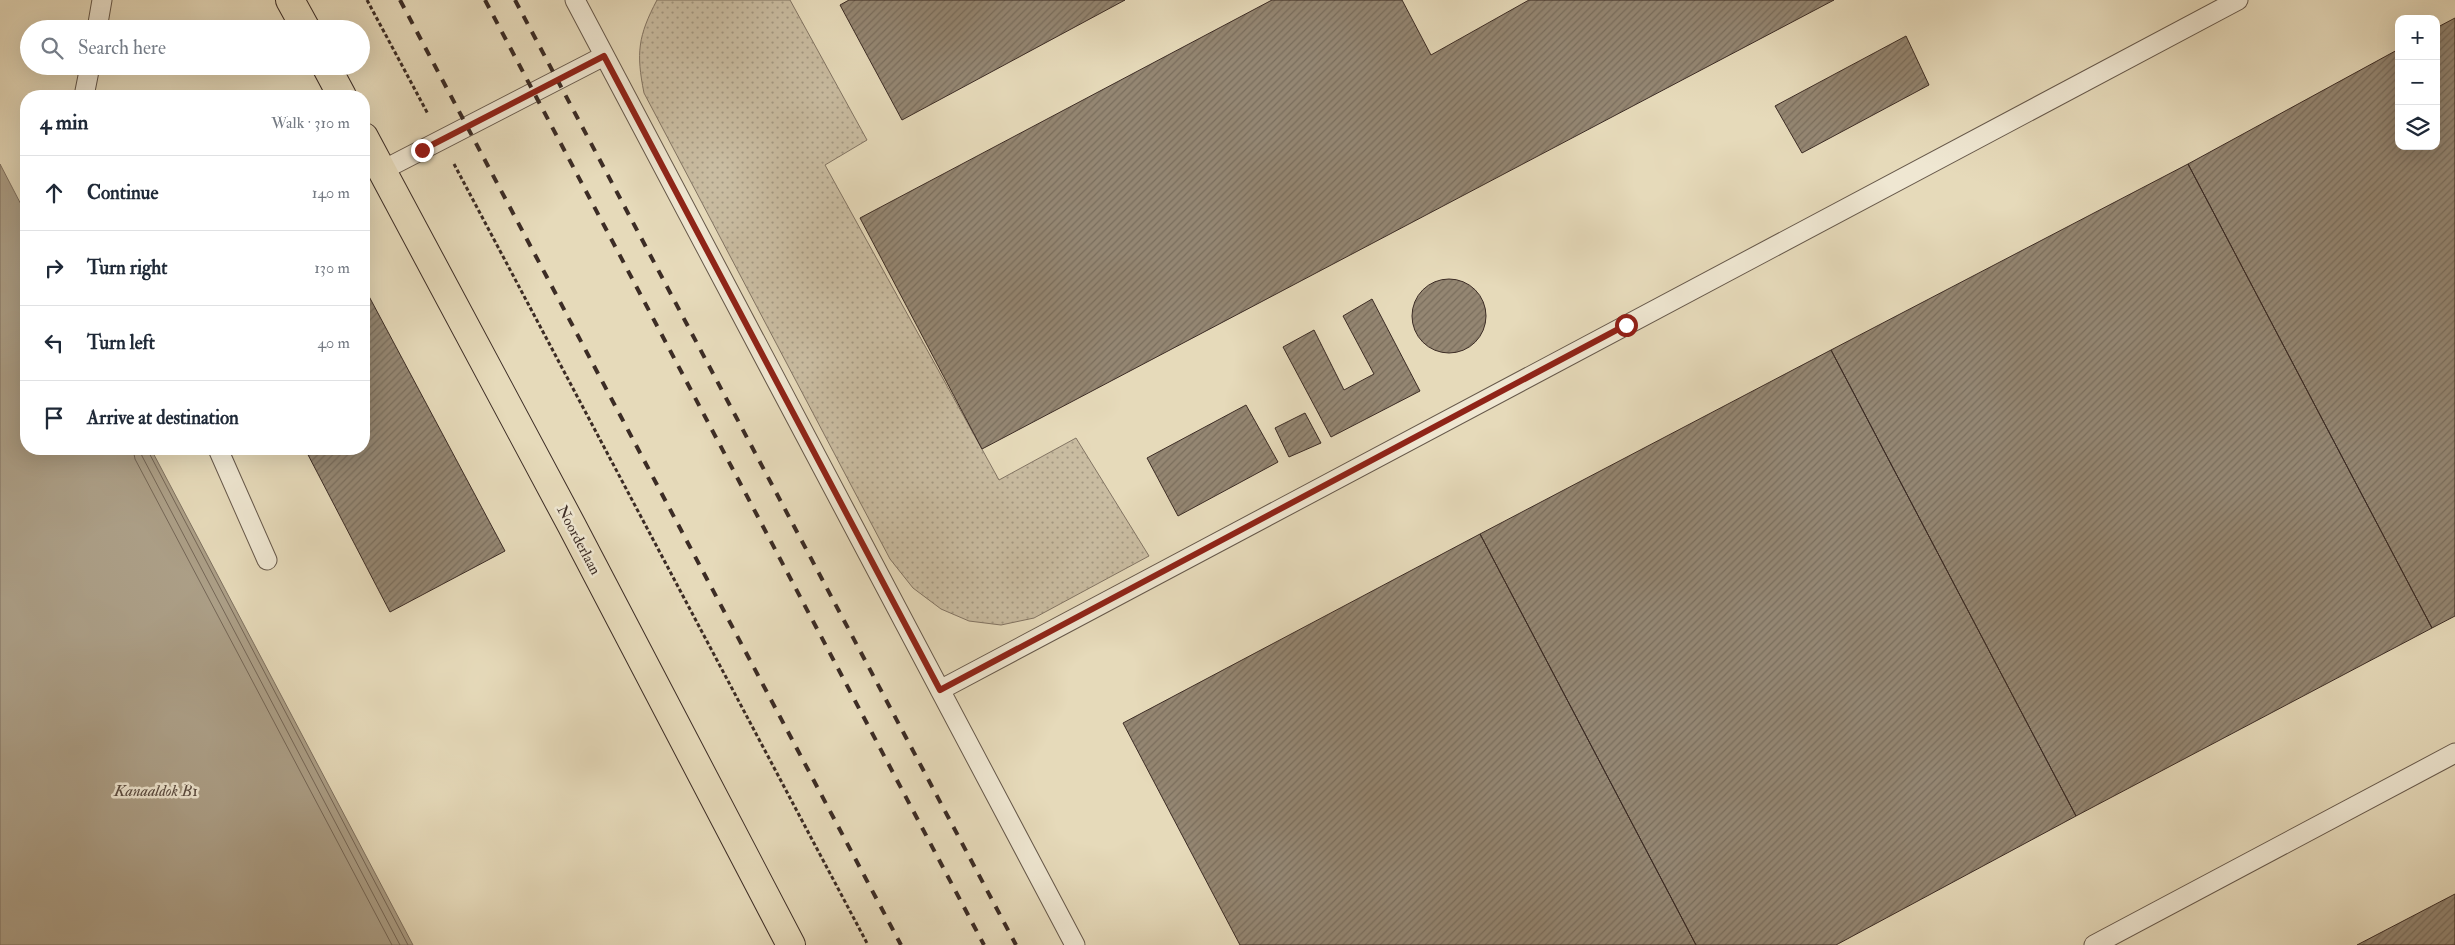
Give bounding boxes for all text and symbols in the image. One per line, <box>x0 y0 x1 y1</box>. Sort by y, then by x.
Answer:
map controls <box>2395 15 2440 150</box>
button: + <box>2395 15 2440 60</box>
search box <box>20 20 370 75</box>
icon: search <box>38 34 66 62</box>
text: Search here <box>78 36 166 60</box>
button: − <box>2395 60 2440 105</box>
button: layers <box>2395 105 2440 150</box>
text: 4 min <box>40 109 88 136</box>
text: Walk · 310 m <box>271 113 350 133</box>
route end <box>411 139 434 162</box>
icon: ahead <box>40 179 68 207</box>
text: Continue <box>87 181 158 205</box>
text: 140 m <box>312 183 350 203</box>
icon: right <box>40 254 68 282</box>
text: Turn right <box>87 256 167 280</box>
text: 130 m <box>314 258 350 278</box>
route start <box>1615 314 1638 337</box>
icon: left <box>40 329 68 357</box>
text: Turn left <box>87 331 155 355</box>
text: 40 m <box>317 333 350 353</box>
icon: arrive <box>40 404 68 432</box>
text: Arrive at destination <box>87 406 239 430</box>
street label: Noorderlaan <box>552 502 605 579</box>
water label: Kanaaldok B1 <box>113 781 198 801</box>

